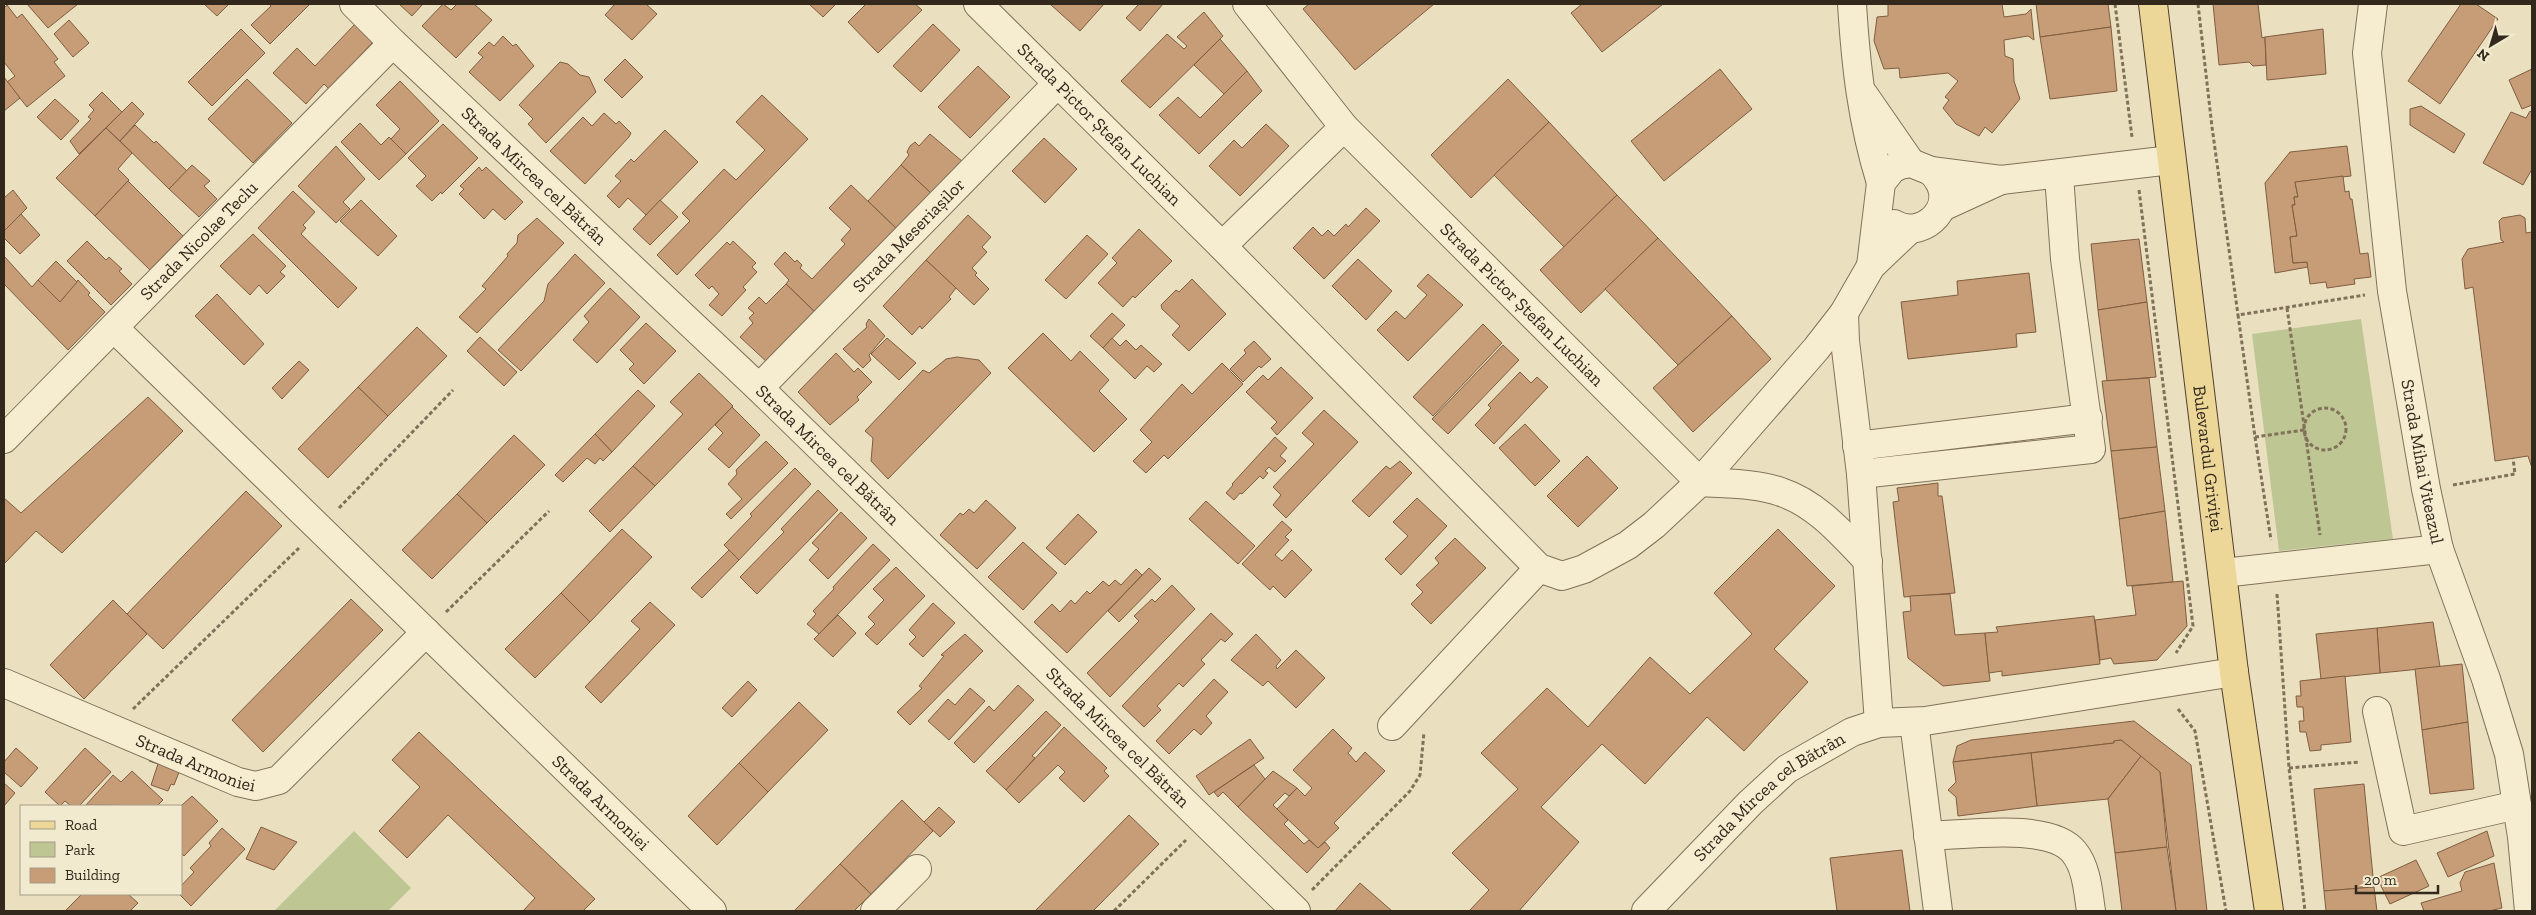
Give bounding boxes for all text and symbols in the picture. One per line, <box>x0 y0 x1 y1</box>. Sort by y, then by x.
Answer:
north arrow <box>2466 20 2516 70</box>
street label: Strada Pictor Ștefan Luchian <box>1013 38 1187 211</box>
text: N <box>2474 45 2493 65</box>
street label: Strada Mircea cel Bătrân <box>457 102 612 250</box>
street label: Strada Meseriașilor <box>848 173 970 297</box>
street label: Strada Nicolae Teclu <box>136 177 262 305</box>
street label: Strada Pictor Ștefan Luchian <box>1436 218 1609 391</box>
street label: Strada Mihai Viteazul <box>2396 378 2449 546</box>
street label: Strada Mircea cel Bătrân <box>751 380 905 530</box>
street label: Bulevardul Griviței <box>2188 384 2228 533</box>
street label: Strada Mircea cel Bătrân <box>1041 663 1195 813</box>
street label: Strada Mircea cel Bătrân <box>1689 727 1849 866</box>
street label: Strada Armoniei <box>133 729 258 797</box>
street label: Strada Armoniei <box>548 750 654 855</box>
legend <box>20 805 182 895</box>
text: Road <box>65 816 98 834</box>
text: Park <box>65 841 95 859</box>
scale bar <box>2356 862 2438 894</box>
text: Building <box>65 866 120 884</box>
text: 20 m <box>2364 871 2397 889</box>

